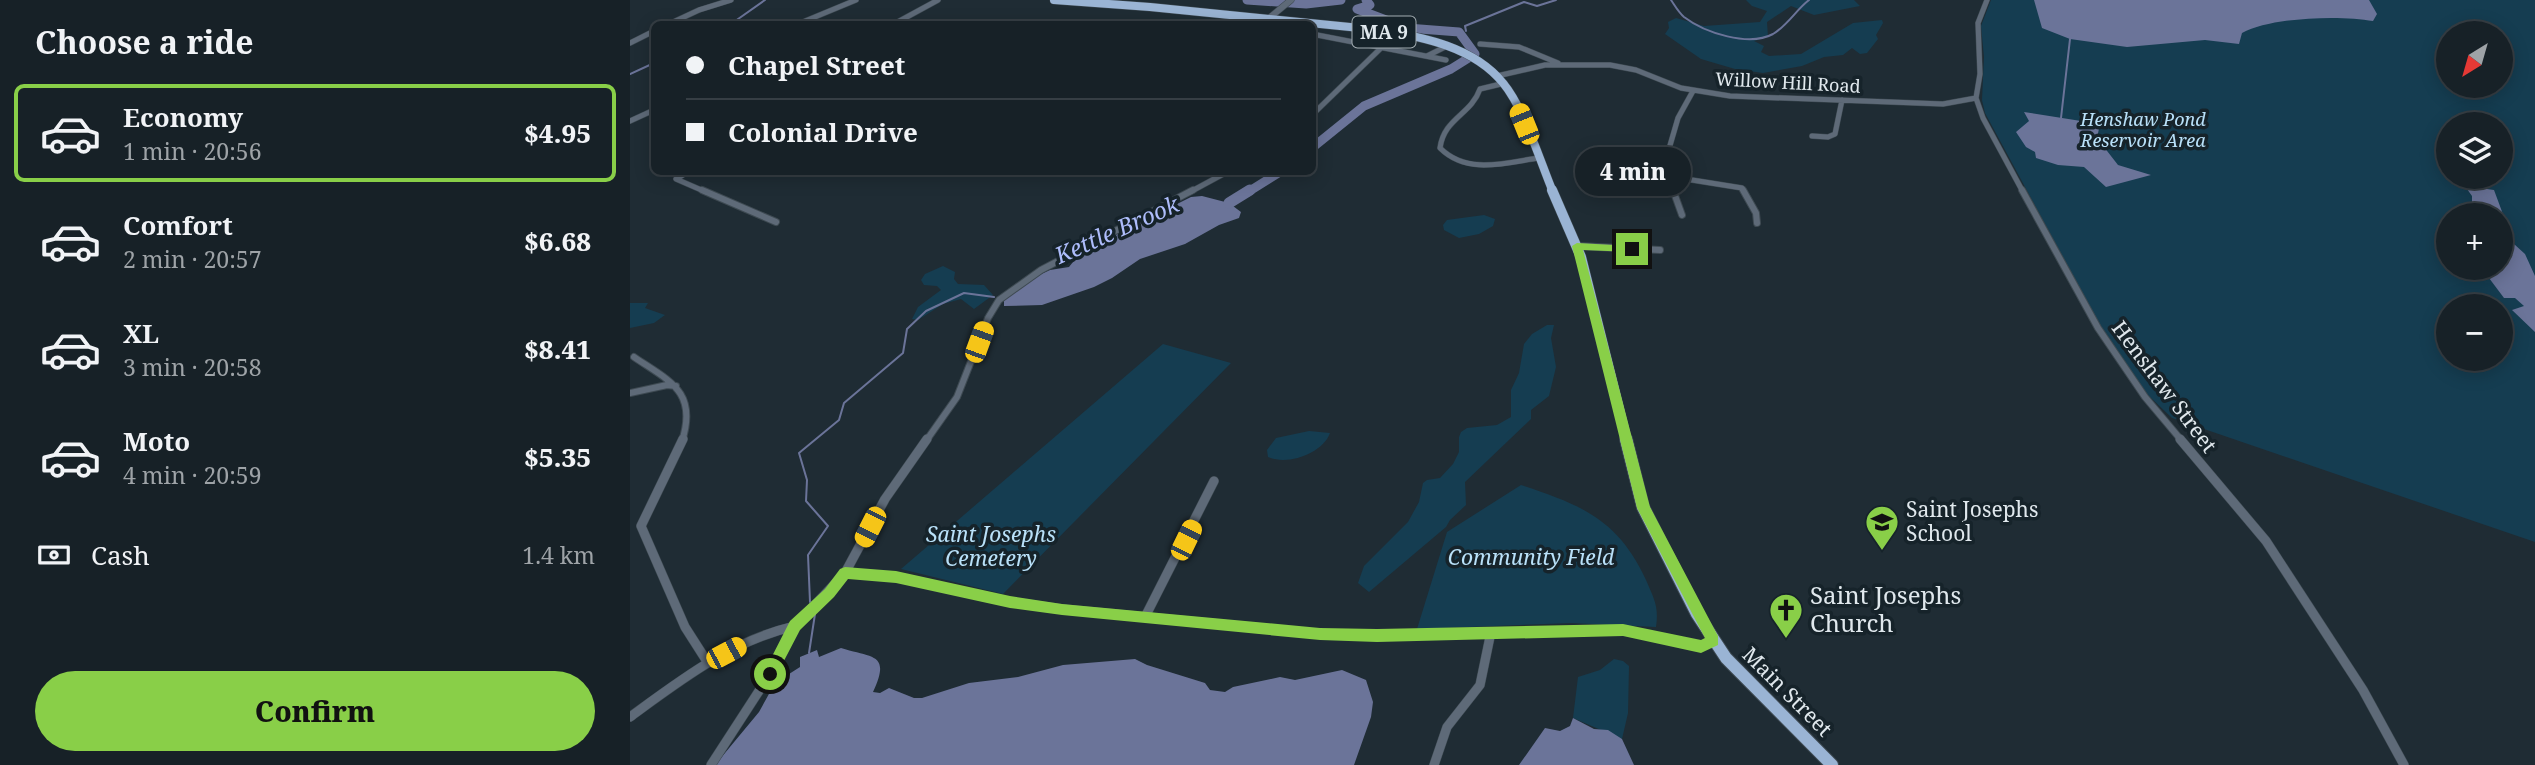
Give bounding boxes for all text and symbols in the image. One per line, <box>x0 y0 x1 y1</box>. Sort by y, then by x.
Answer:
road number: MA 9 <box>1352 16 1416 48</box>
text: Choose a ride <box>35 20 254 63</box>
north arrow <box>2436 21 2513 98</box>
map controls <box>2436 21 2513 371</box>
text: Chapel Street <box>728 47 905 83</box>
street label: Willow Hill Road <box>1715 66 1861 98</box>
text: Economy <box>123 99 243 135</box>
car <box>1507 101 1542 147</box>
icon: car <box>39 102 102 165</box>
park label: Henshaw Pond Reservoir Area <box>2079 107 2206 152</box>
button: layers <box>2436 112 2513 189</box>
text: Colonial Drive <box>728 114 918 150</box>
text: $4.95 <box>524 115 591 151</box>
text: 1 min · 20:56 <box>123 135 261 167</box>
callout: 4 min <box>1574 148 1690 196</box>
text: 4 min <box>1600 155 1666 187</box>
water label: Kettle Brook <box>1048 187 1185 271</box>
button: + <box>2436 203 2513 280</box>
text: Comfort <box>123 207 233 243</box>
icon: car <box>39 210 102 273</box>
text: $6.68 <box>524 223 591 259</box>
route end <box>1616 233 1648 265</box>
text: 2 min · 20:57 <box>123 243 261 275</box>
button: − <box>2436 294 2513 371</box>
text: XL <box>123 315 159 351</box>
street label: Henshaw Street <box>2106 315 2224 458</box>
icon: car <box>39 318 102 381</box>
car <box>962 319 997 365</box>
text: $8.41 <box>524 331 591 367</box>
text: 3 min · 20:58 <box>123 351 261 383</box>
text: Moto <box>123 423 190 459</box>
icon: car <box>39 426 102 489</box>
text: $5.35 <box>524 439 591 475</box>
text: 4 min · 20:59 <box>123 459 261 491</box>
place label: Saint Josephs School <box>1906 495 2038 547</box>
school or university icon: Saint Josephs School <box>1863 503 1901 552</box>
car <box>852 504 889 550</box>
car <box>1168 517 1205 563</box>
park label: Saint Josephs Cemetery <box>926 520 1056 572</box>
icon: cash <box>35 536 73 574</box>
text: Cash <box>91 537 150 573</box>
text: 1.4 km <box>522 539 595 571</box>
park label: Community Field <box>1448 543 1615 571</box>
place label: Saint Josephs Church <box>1810 578 1961 639</box>
church icon: Saint Josephs Church <box>1767 591 1805 640</box>
car <box>703 634 750 672</box>
street label: Main Street <box>1737 640 1839 742</box>
route start <box>754 658 786 690</box>
button: Confirm <box>35 671 595 751</box>

